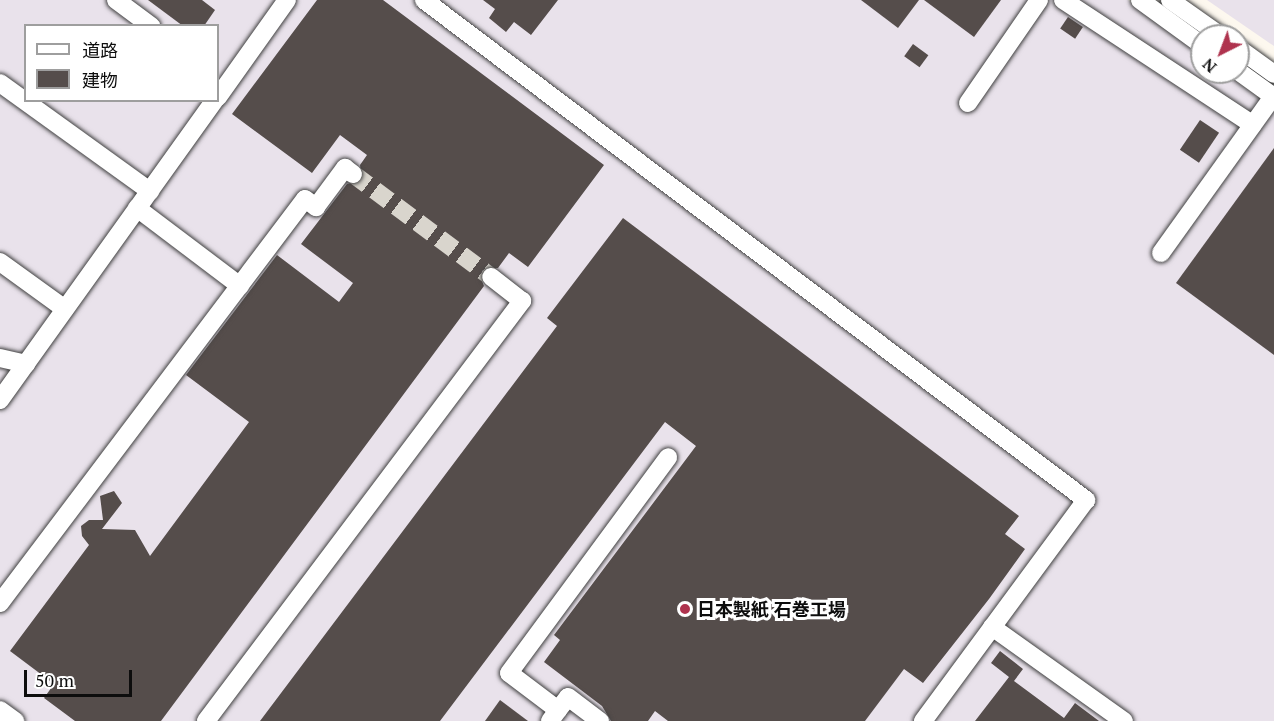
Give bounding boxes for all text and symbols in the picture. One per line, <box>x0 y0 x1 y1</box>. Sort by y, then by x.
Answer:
legend <box>24 24 219 102</box>
north arrow <box>1190 24 1250 84</box>
text: 道路 <box>82 38 118 62</box>
text: N <box>1197 54 1221 78</box>
text: 建物 <box>82 68 118 92</box>
place label: 日本製紙 石巻工場 <box>697 598 846 620</box>
marker: 日本製紙 石巻工場 <box>678 602 692 616</box>
scale bar <box>27 658 135 696</box>
text: 50 m <box>35 668 74 692</box>

